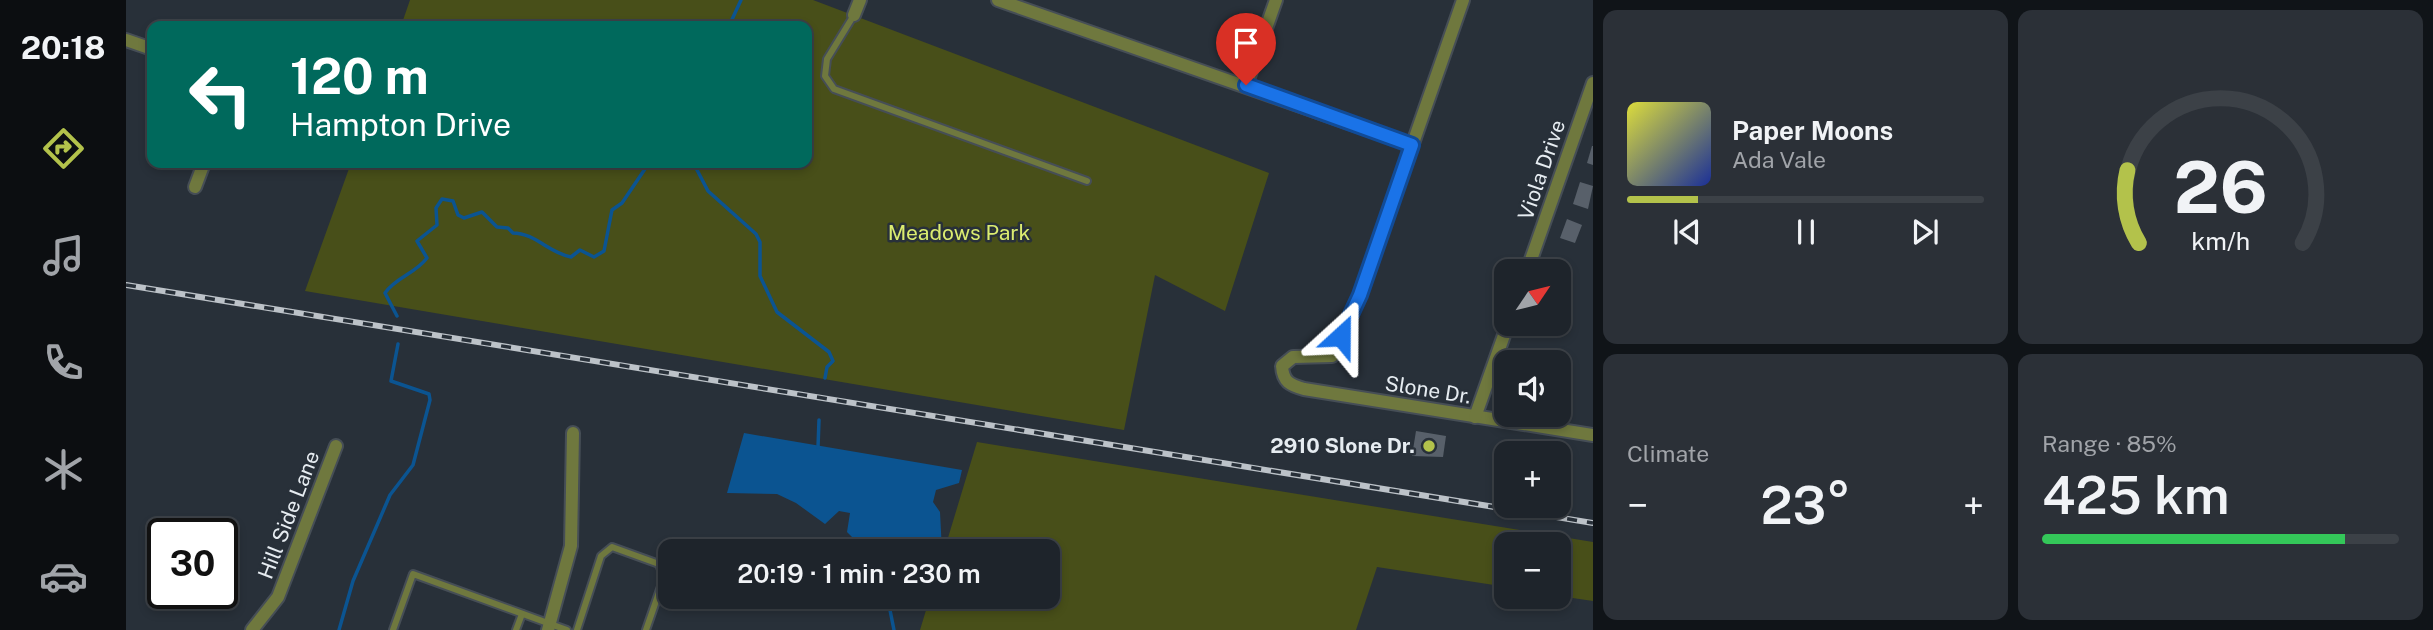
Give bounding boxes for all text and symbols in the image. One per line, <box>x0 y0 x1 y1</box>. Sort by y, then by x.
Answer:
pin <box>1216 13 1276 85</box>
icon: arrive <box>1227 24 1265 62</box>
text: 20:18 <box>21 29 105 66</box>
text: 120 m <box>290 47 429 105</box>
icon: left <box>175 49 266 140</box>
text: Hampton Drive <box>290 106 511 143</box>
text: Paper Moons <box>1732 115 1893 146</box>
street label: Viola Drive <box>1513 116 1570 223</box>
icon: directions <box>39 124 88 173</box>
text: 26 <box>2173 144 2268 229</box>
text: Ada Vale <box>1732 146 1826 173</box>
icon: previous <box>1668 213 1706 251</box>
icon: pause <box>1787 213 1825 251</box>
icon: next <box>1906 213 1944 251</box>
park label: Meadows Park <box>888 220 1031 245</box>
text: km/h <box>2191 226 2250 256</box>
icon: music <box>39 231 88 280</box>
north arrow <box>1494 259 1572 336</box>
map controls <box>1494 259 1571 609</box>
position arrow <box>1304 299 1378 373</box>
icon: phone <box>39 338 88 387</box>
button: sound <box>1494 350 1571 427</box>
street label: Slone Dr. <box>1383 370 1473 409</box>
text: Range · 85% <box>2042 430 2177 457</box>
place label: 2910 Slone Dr. <box>1270 433 1415 458</box>
marker: 2910 Slone Dr. <box>1421 438 1437 454</box>
text: Climate <box>1627 440 1709 467</box>
button: + <box>1494 441 1571 518</box>
icon: climate <box>39 445 88 494</box>
street label: Hill Side Lane <box>253 447 324 582</box>
text: 425 km <box>2042 465 2230 526</box>
text: 23° <box>1760 475 1851 536</box>
text: − <box>1627 483 1648 528</box>
text: + <box>1963 483 1984 528</box>
speed limit sign: 30 <box>147 518 238 609</box>
button: − <box>1494 532 1571 609</box>
icon: car <box>39 552 88 601</box>
text: 20:19 · 1 min · 230 m <box>737 558 981 589</box>

